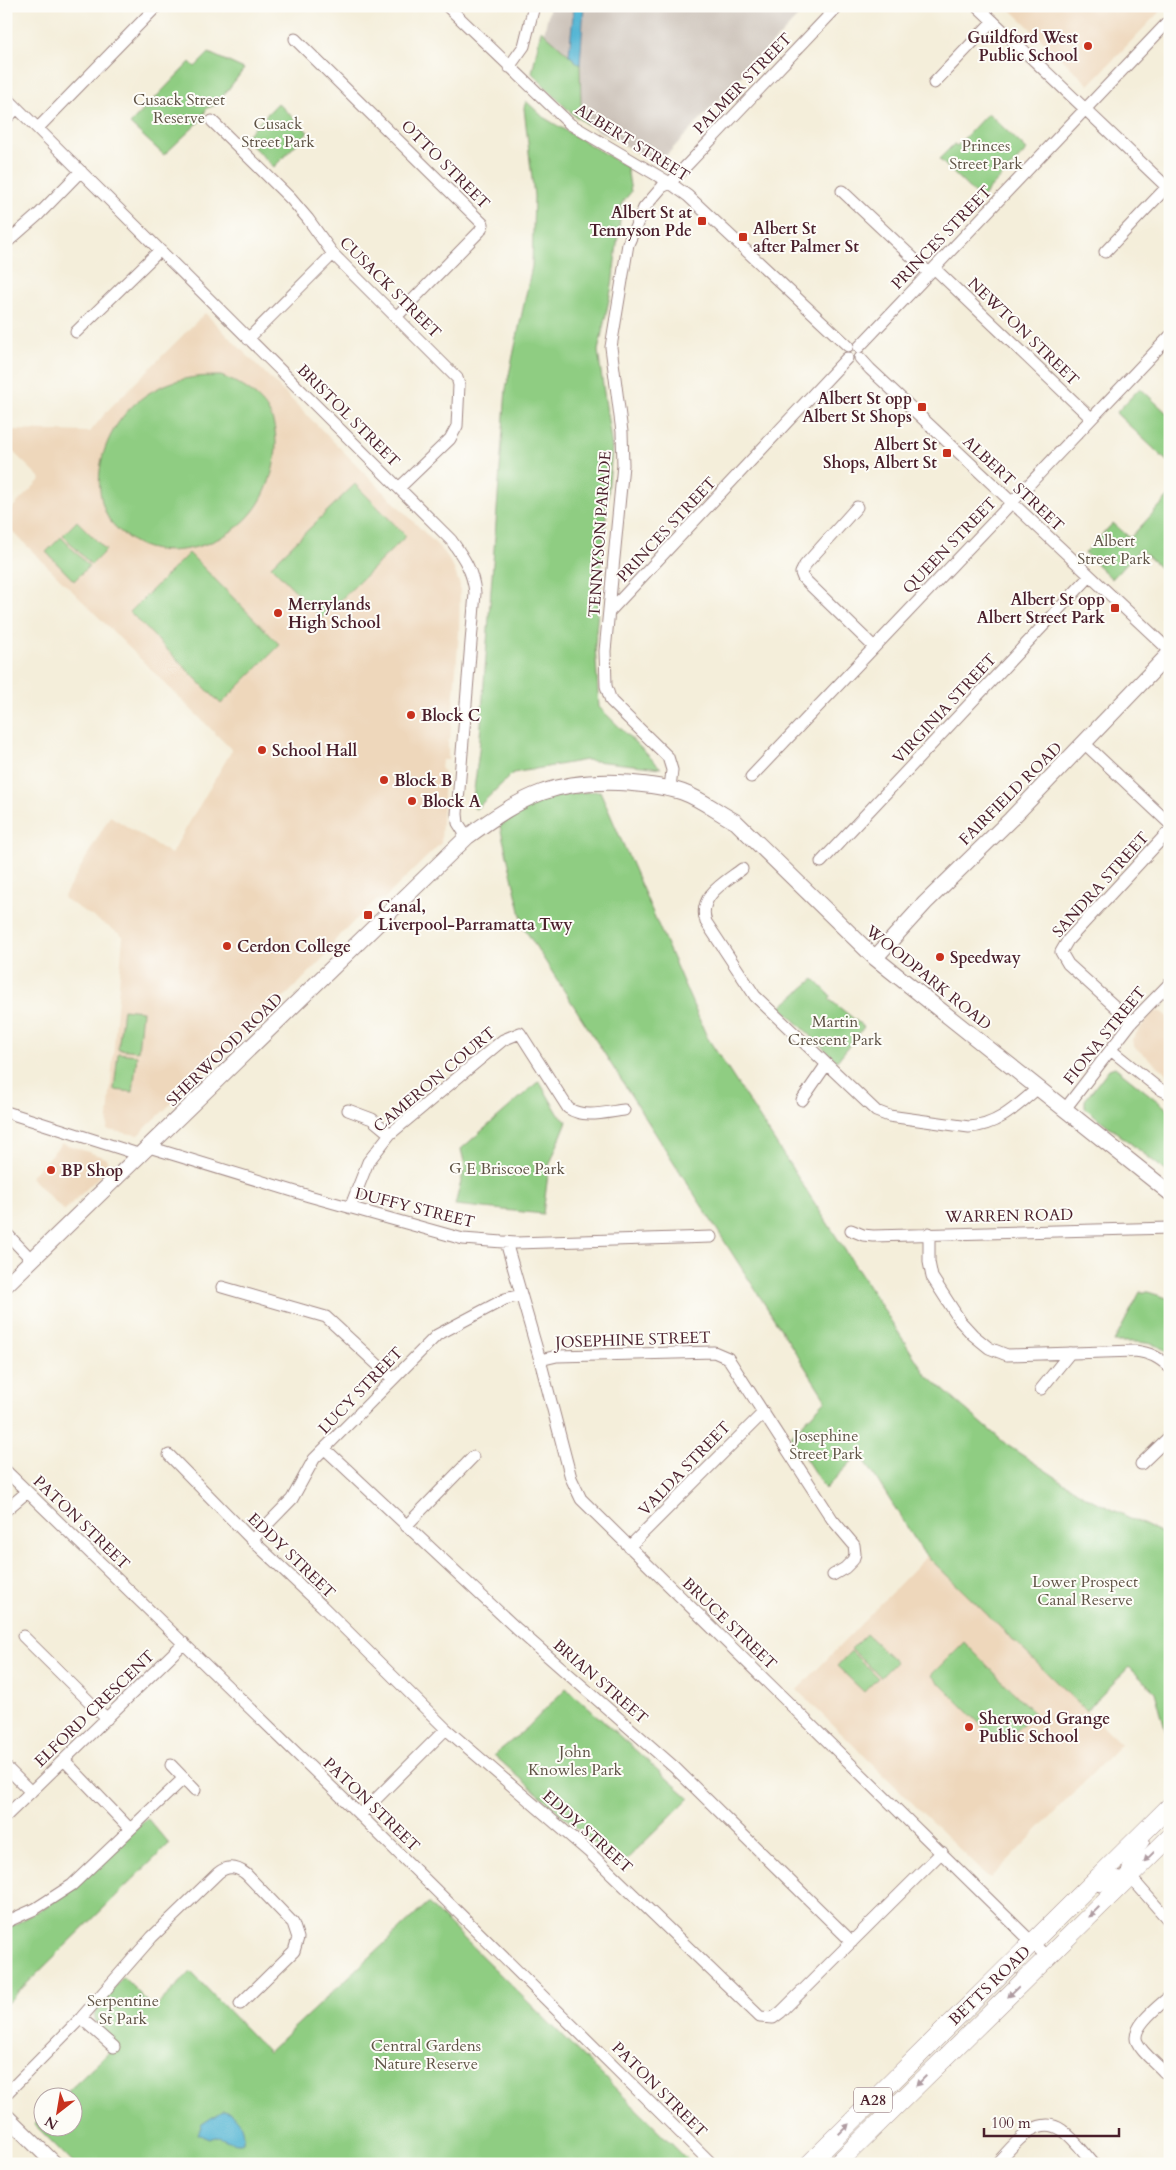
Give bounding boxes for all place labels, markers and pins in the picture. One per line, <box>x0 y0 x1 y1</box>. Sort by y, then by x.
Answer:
place label: Guildford West Public School <box>967 27 1078 67</box>
marker: Guildford West Public School <box>1082 40 1094 52</box>
place label: Albert St at Tennyson Pde <box>589 202 692 242</box>
marker: Albert St at Tennyson Pde <box>696 215 708 227</box>
place label: Albert St after Palmer St <box>753 218 859 258</box>
marker: Albert St after Palmer St <box>737 231 749 243</box>
place label: Albert St opp Albert St Shops <box>802 388 912 428</box>
marker: Albert St opp Albert St Shops <box>916 401 928 413</box>
place label: Albert St Shops, Albert St <box>823 434 937 474</box>
marker: Albert St Shops, Albert St <box>941 447 953 459</box>
place label: Albert St opp Albert Street Park <box>977 589 1105 629</box>
place label: Merrylands High School <box>288 594 381 634</box>
marker: Albert St opp Albert Street Park <box>1109 602 1121 614</box>
marker: Merrylands High School <box>272 607 284 619</box>
place label: Block C <box>421 705 480 727</box>
marker: Block C <box>405 709 417 721</box>
place label: School Hall <box>272 740 358 762</box>
marker: School Hall <box>256 744 268 756</box>
place label: Block B <box>394 770 452 792</box>
marker: Block B <box>378 774 390 786</box>
place label: Block A <box>422 791 481 813</box>
marker: Block A <box>406 795 418 807</box>
place label: Canal, Liverpool-Parramatta Twy <box>378 896 573 936</box>
marker: Canal, Liverpool-Parramatta Twy <box>362 909 374 921</box>
place label: Cerdon College <box>237 936 351 958</box>
marker: Cerdon College <box>221 940 233 952</box>
place label: Speedway <box>950 947 1021 969</box>
marker: Speedway <box>934 951 946 963</box>
place label: BP Shop <box>61 1160 123 1182</box>
marker: BP Shop <box>45 1164 57 1176</box>
place label: Sherwood Grange Public School <box>979 1708 1110 1748</box>
marker: Sherwood Grange Public School <box>963 1721 975 1733</box>

